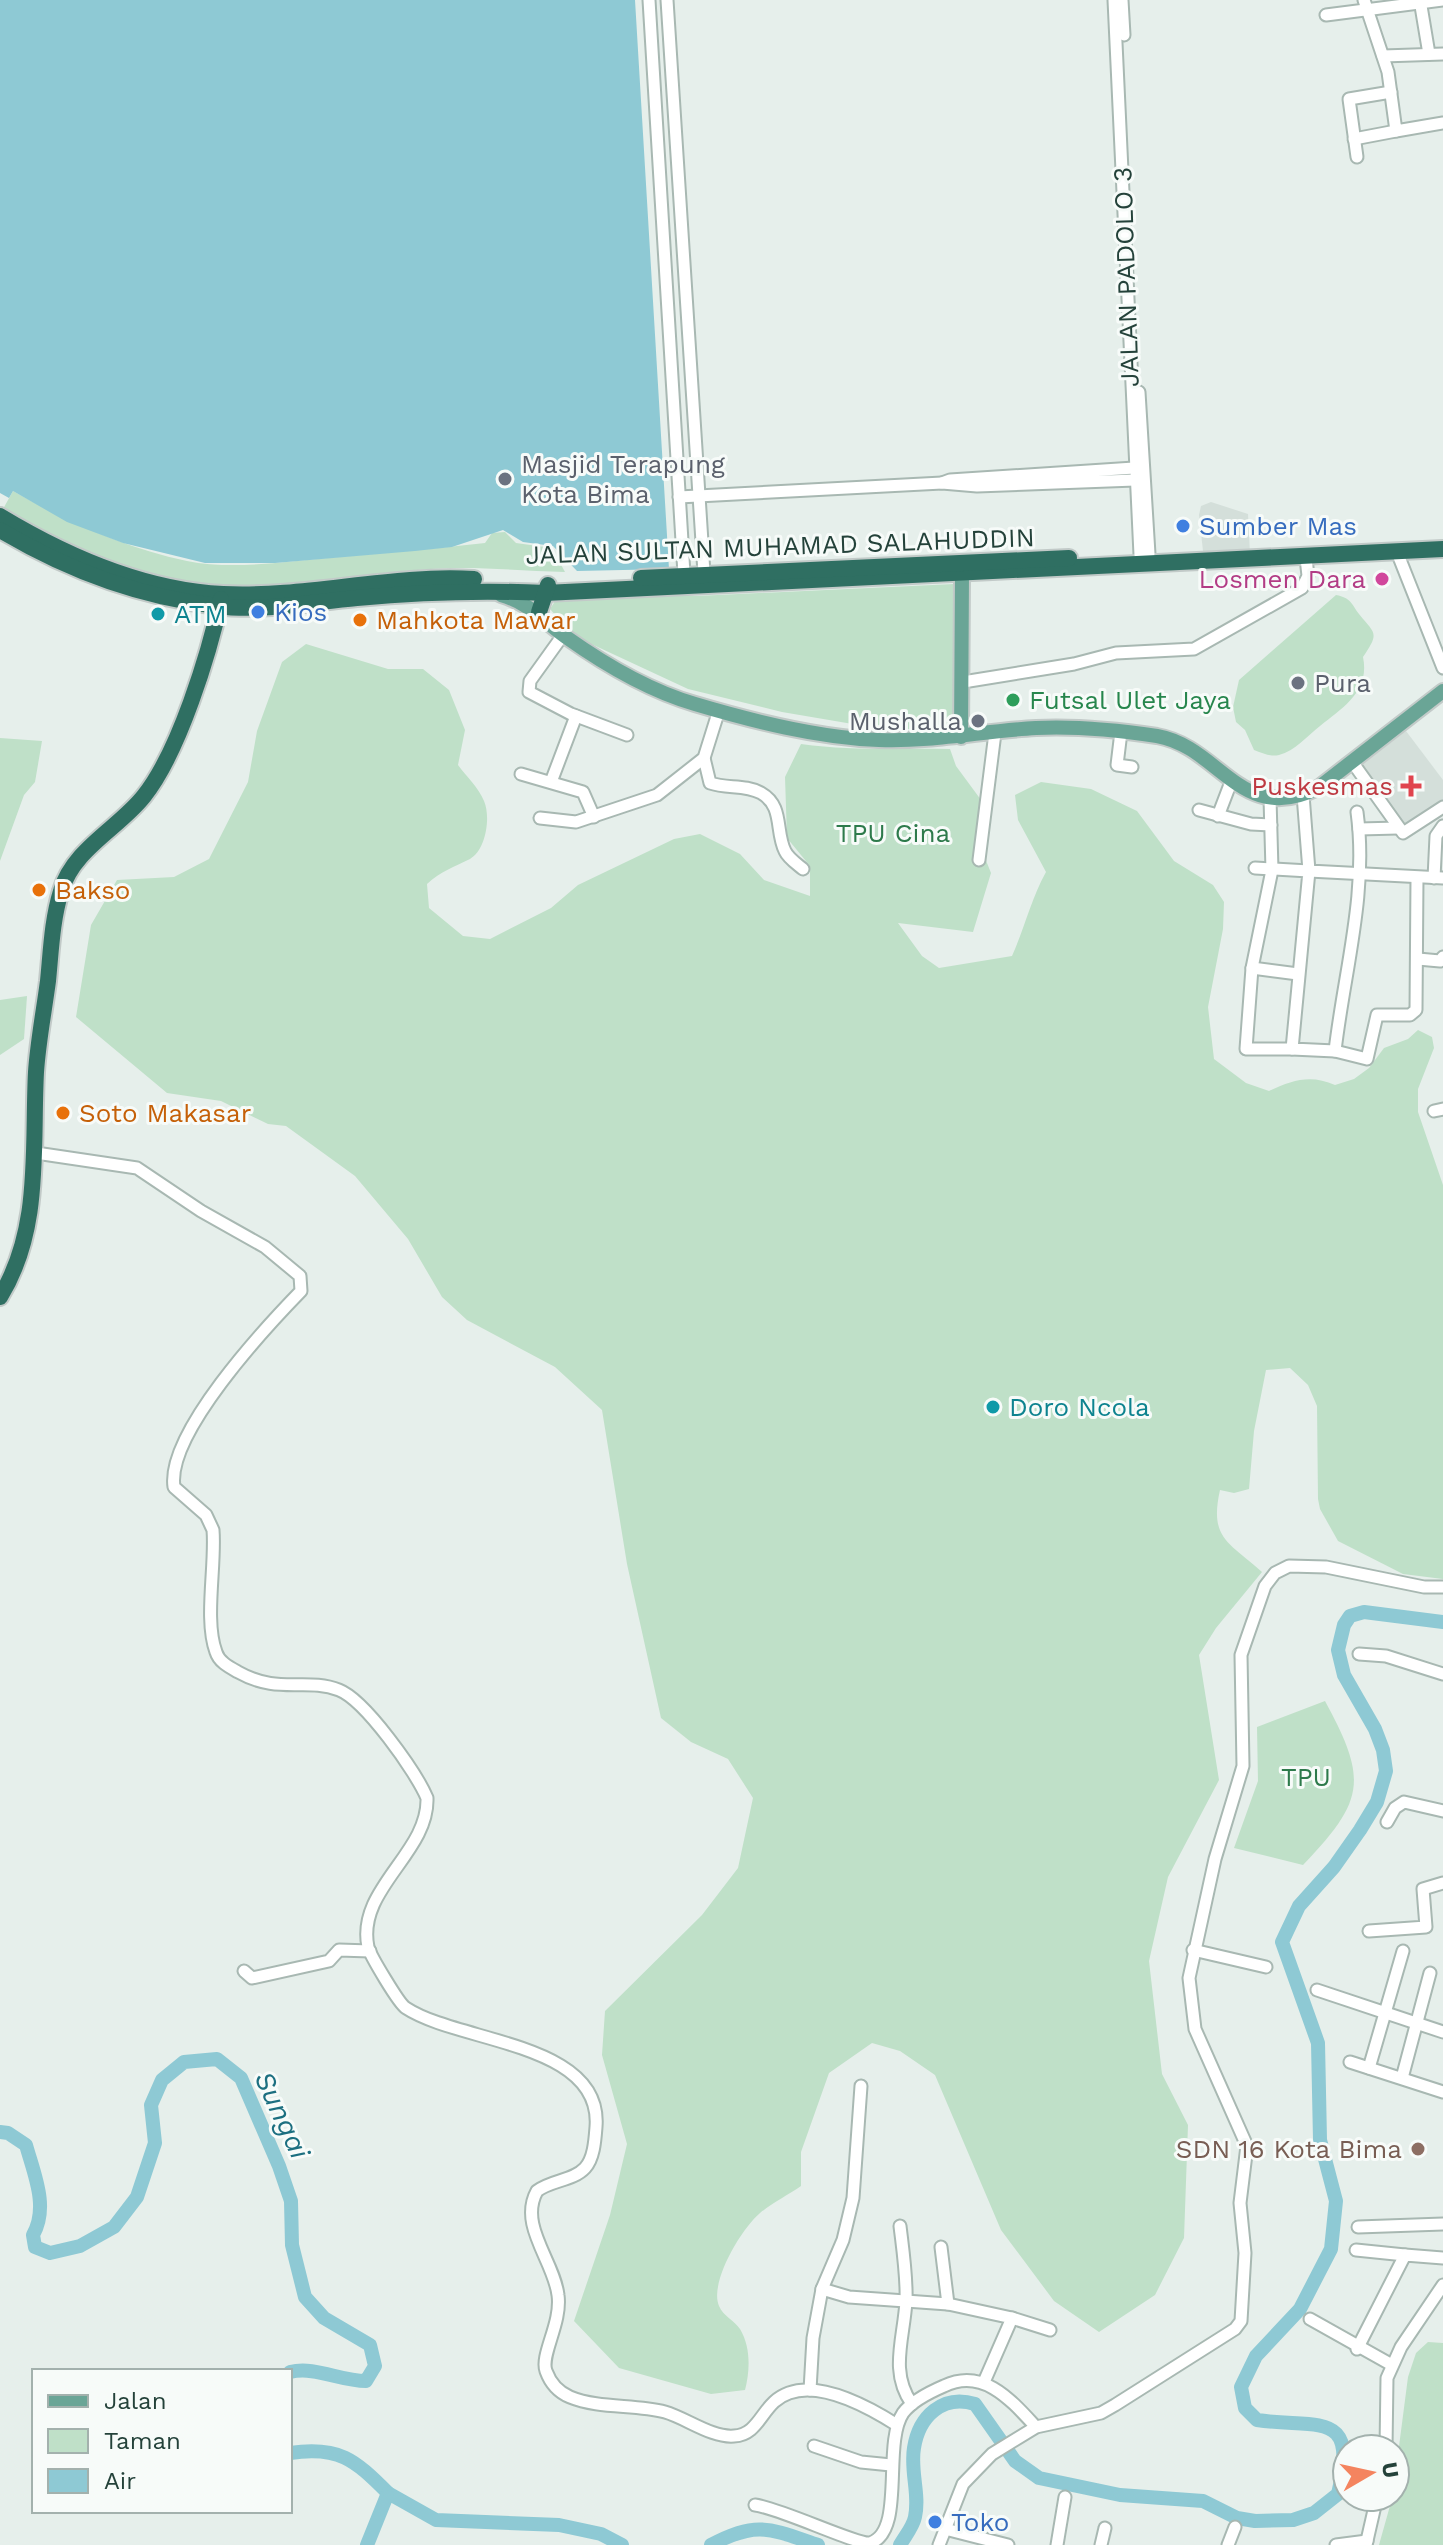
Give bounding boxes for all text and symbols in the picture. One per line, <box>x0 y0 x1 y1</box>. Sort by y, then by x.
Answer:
street label: JALAN PADOLO 3 <box>1107 166 1145 388</box>
place label: Masjid Terapung Kota Bima <box>521 449 725 509</box>
marker: Masjid Terapung Kota Bima <box>496 470 514 488</box>
place label: Sumber Mas <box>1199 511 1357 541</box>
marker: Sumber Mas <box>1174 517 1192 535</box>
street label: JALAN SULTAN MUHAMAD SALAHUDDIN <box>525 522 1035 570</box>
place label: Losmen Dara <box>1198 564 1366 594</box>
marker: Losmen Dara <box>1373 570 1391 588</box>
place label: Kios <box>274 597 327 627</box>
place label: ATM <box>174 599 227 629</box>
marker: Kios <box>249 603 267 621</box>
marker: ATM <box>149 605 167 623</box>
place label: Mahkota Mawar <box>376 605 576 635</box>
marker: Mahkota Mawar <box>351 611 369 629</box>
place label: Pura <box>1314 668 1371 698</box>
marker: Pura <box>1289 674 1307 692</box>
place label: Futsal Ulet Jaya <box>1029 685 1231 715</box>
marker: Futsal Ulet Jaya <box>1004 691 1022 709</box>
place label: Mushalla <box>849 706 962 736</box>
marker: Mushalla <box>969 712 987 730</box>
place label: Puskesmas <box>1251 771 1393 801</box>
marker: Puskesmas <box>1400 775 1422 797</box>
park label: TPU Cina <box>836 818 950 848</box>
place label: Bakso <box>55 875 130 905</box>
marker: Bakso <box>30 881 48 899</box>
place label: Soto Makasar <box>79 1098 251 1128</box>
marker: Soto Makasar <box>54 1104 72 1122</box>
place label: Doro Ncola <box>1009 1392 1150 1422</box>
marker: Doro Ncola <box>984 1398 1002 1416</box>
park label: TPU <box>1281 1762 1331 1792</box>
water label: Sungai <box>247 2066 317 2165</box>
place label: SDN 16 Kota Bima <box>1176 2134 1402 2164</box>
marker: SDN 16 Kota Bima <box>1409 2140 1427 2158</box>
legend <box>32 2369 292 2513</box>
text: Jalan <box>104 2387 167 2415</box>
text: Taman <box>104 2427 181 2455</box>
north arrow <box>1331 2433 1411 2513</box>
text: U <box>1377 2460 1404 2480</box>
text: Air <box>104 2467 136 2495</box>
place label: Toko <box>951 2507 1009 2537</box>
marker: Toko <box>926 2513 944 2531</box>

